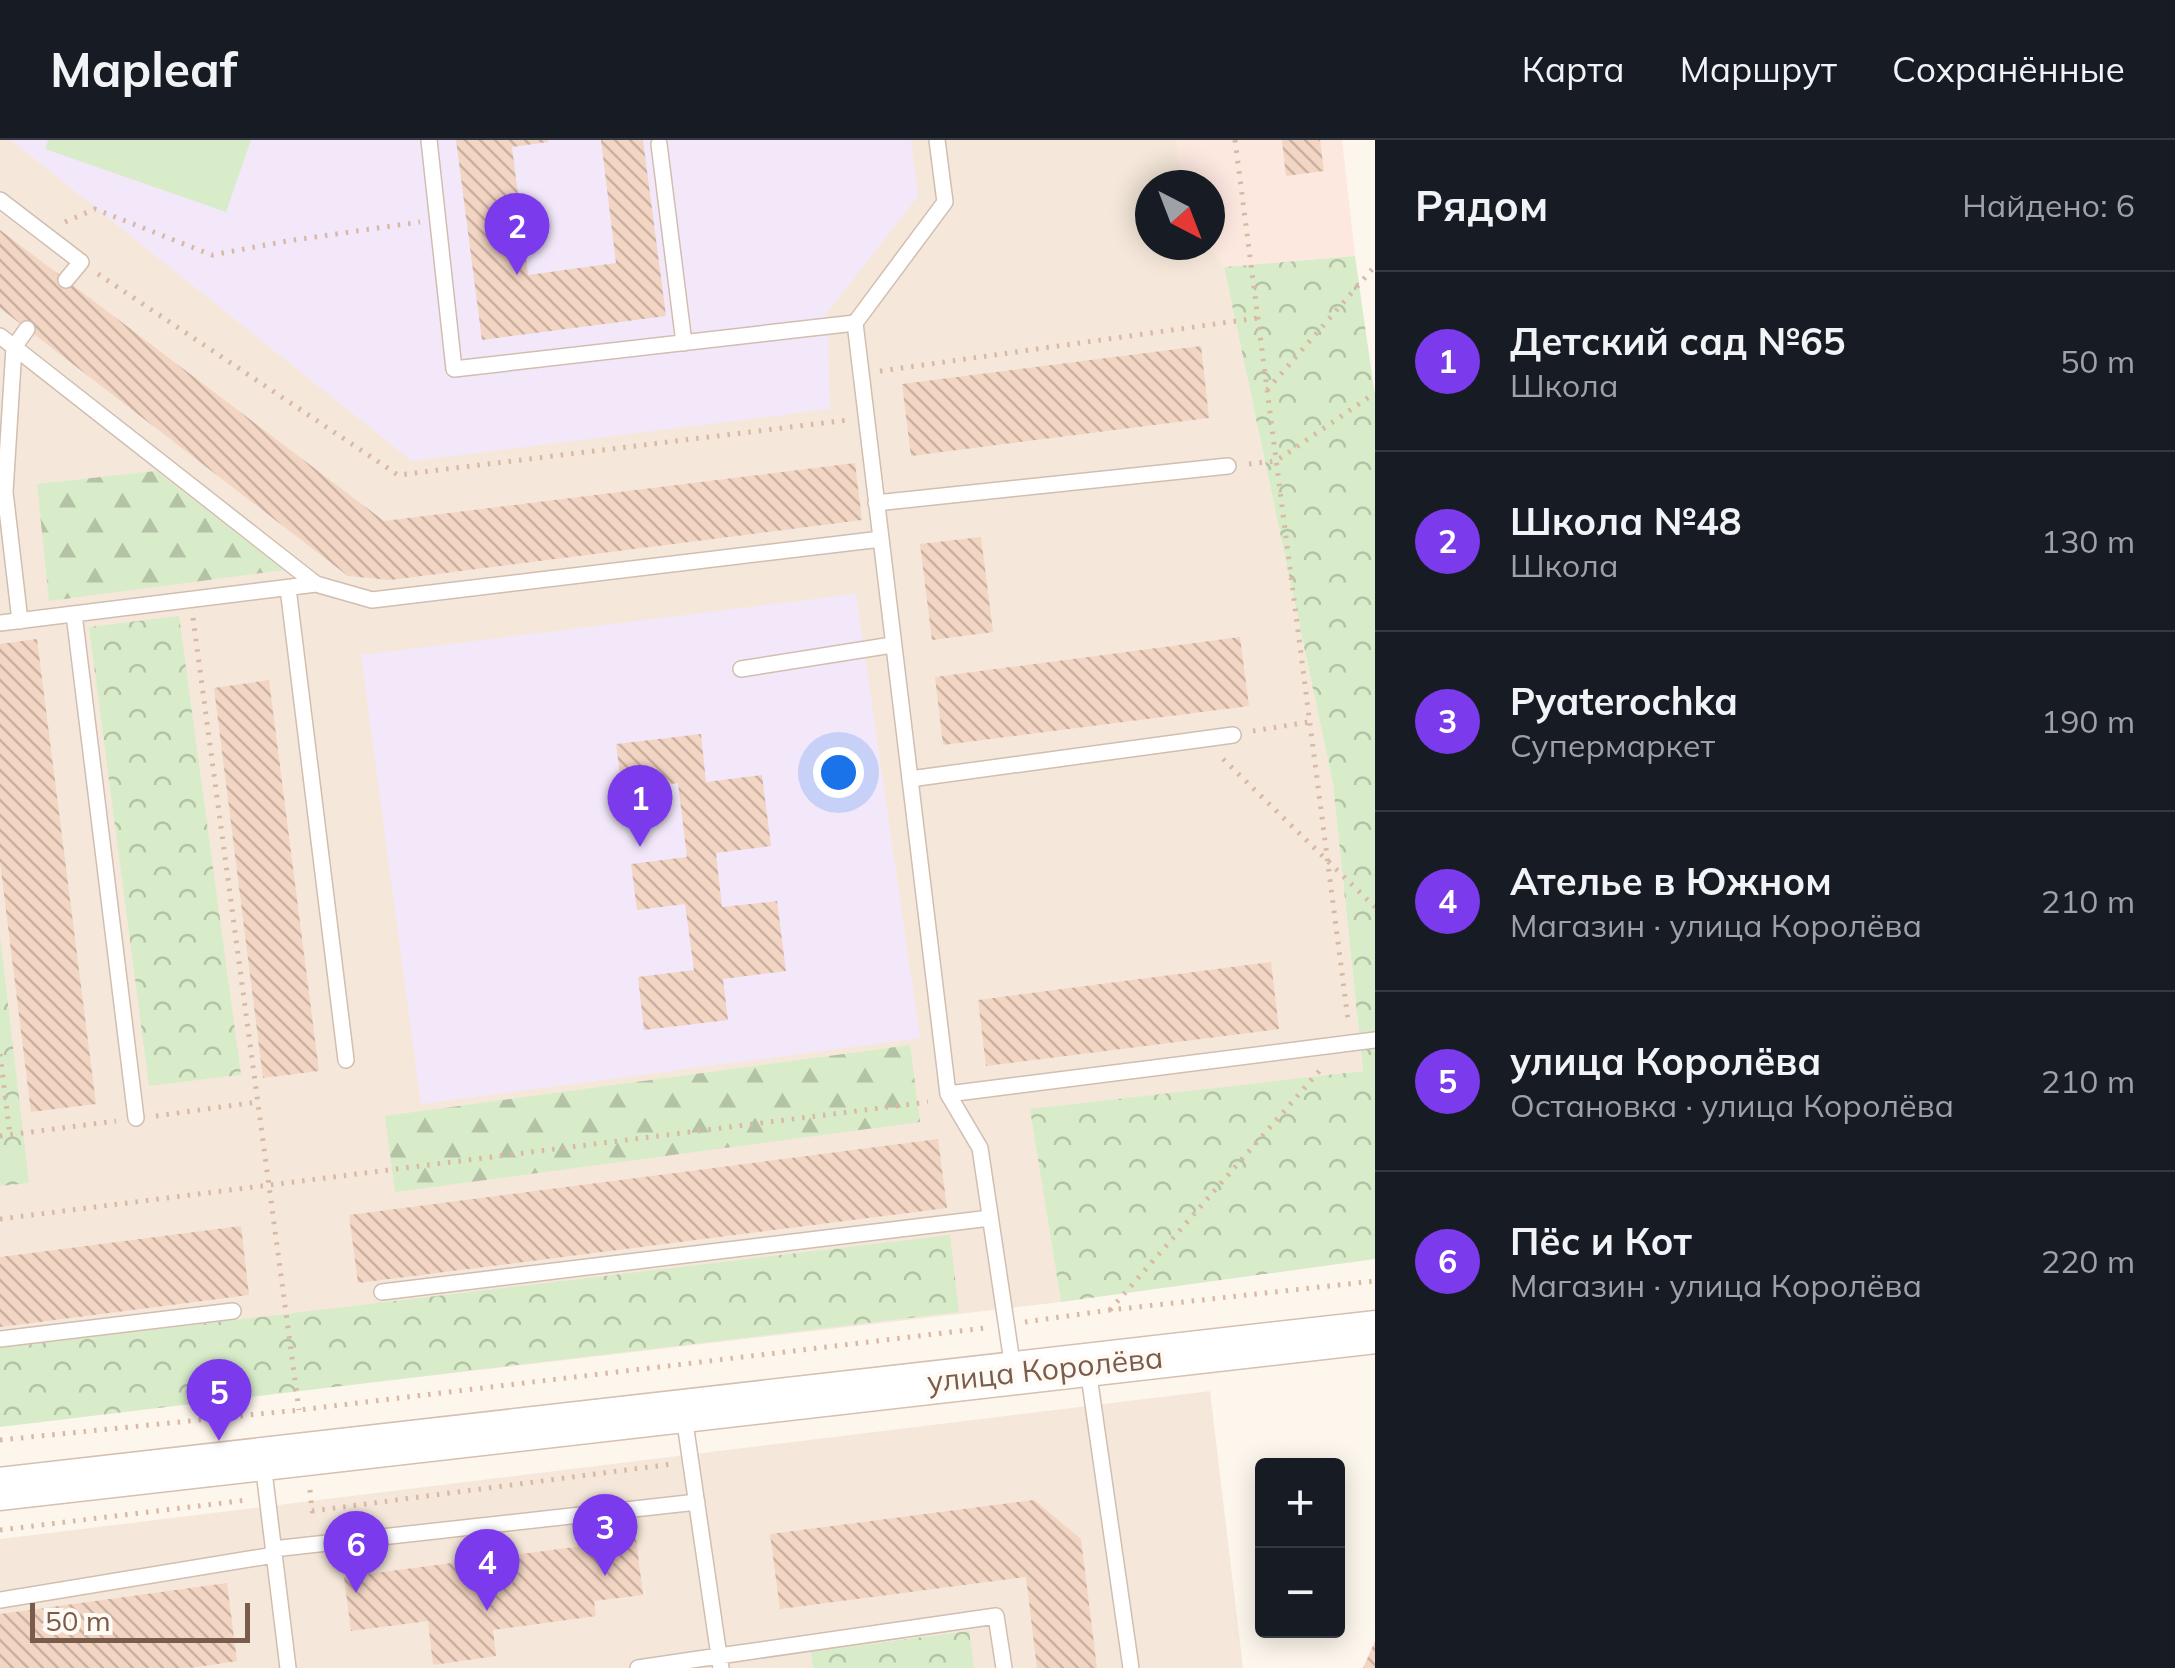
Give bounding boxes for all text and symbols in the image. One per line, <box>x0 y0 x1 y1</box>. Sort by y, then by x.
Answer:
text: Mapleaf <box>50 39 238 99</box>
text: Карта <box>1522 47 1625 91</box>
text: Маршрут <box>1680 47 1837 91</box>
text: Сохранённые <box>1892 47 2125 91</box>
north arrow <box>1135 170 1225 260</box>
text: Рядом <box>1415 179 1548 232</box>
text: Найдено: 6 <box>1962 185 2135 225</box>
pin: 2 <box>484 192 550 275</box>
text: Детский сад №65 <box>1510 317 1846 365</box>
text: 1 <box>1438 341 1457 381</box>
text: 50 m <box>2060 341 2135 381</box>
text: Школа <box>1510 365 1618 405</box>
text: Школа №48 <box>1510 497 1742 545</box>
text: 2 <box>1438 521 1457 561</box>
text: 130 m <box>2041 521 2135 561</box>
text: Школа <box>1510 545 1618 585</box>
text: Pyaterochka <box>1510 677 1738 725</box>
text: 3 <box>1438 701 1457 741</box>
text: 190 m <box>2041 701 2135 741</box>
text: Супермаркет <box>1510 725 1715 765</box>
your location <box>813 747 864 798</box>
pin: 1 <box>608 764 672 847</box>
text: Ателье в Южном <box>1510 857 1832 905</box>
text: 4 <box>1438 881 1457 921</box>
text: 210 m <box>2041 881 2135 921</box>
text: Магазин · улица Королёва <box>1510 905 1922 945</box>
text: улица Королёва <box>1510 1037 1821 1085</box>
text: 5 <box>1438 1061 1457 1101</box>
text: 210 m <box>2041 1061 2135 1101</box>
text: Остановка · улица Королёва <box>1510 1085 1954 1125</box>
text: Пёс и Кот <box>1510 1217 1692 1265</box>
text: 6 <box>1438 1241 1457 1281</box>
text: 220 m <box>2041 1241 2135 1281</box>
text: Магазин · улица Королёва <box>1510 1265 1922 1305</box>
street label: улица Королёва <box>925 1338 1165 1400</box>
pin: 5 <box>186 1358 252 1441</box>
map controls <box>1255 1458 1345 1638</box>
button: + <box>1255 1458 1345 1548</box>
pin: 3 <box>572 1494 638 1576</box>
pin: 6 <box>324 1510 388 1593</box>
pin: 4 <box>454 1528 520 1611</box>
button: − <box>1255 1548 1345 1638</box>
scale bar <box>30 1598 250 1642</box>
text: 50 m <box>45 1603 111 1638</box>

